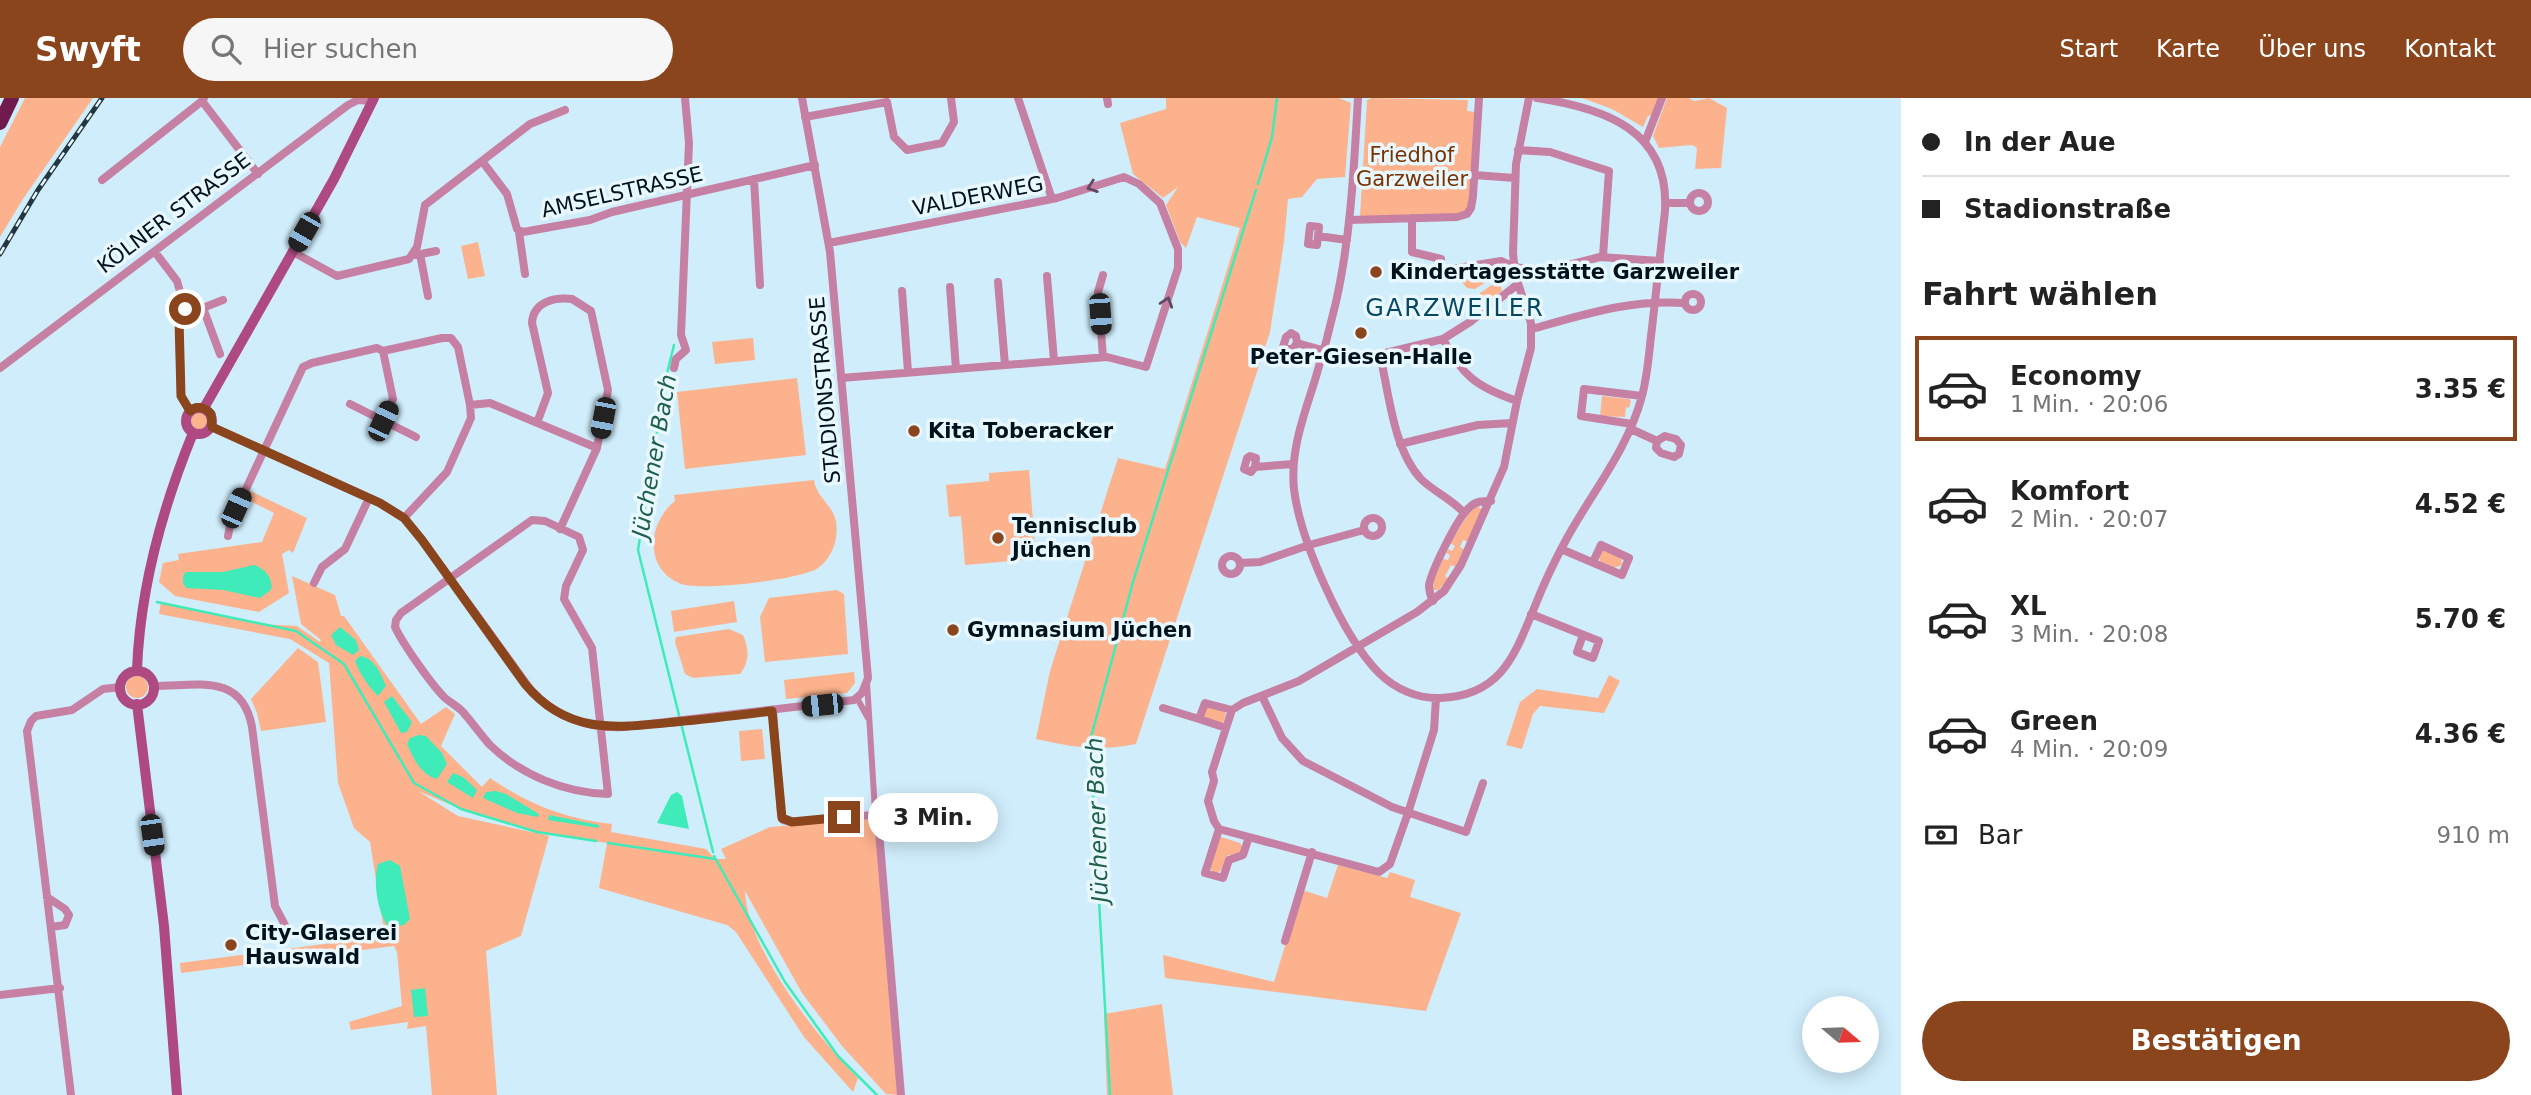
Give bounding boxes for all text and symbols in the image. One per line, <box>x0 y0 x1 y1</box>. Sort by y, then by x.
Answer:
search box <box>183 18 673 81</box>
text: Swyft <box>35 30 141 69</box>
icon: search <box>207 30 245 68</box>
text: Hier suchen <box>263 34 418 64</box>
text: Start <box>2059 35 2118 63</box>
text: Karte <box>2156 35 2220 63</box>
text: Über uns <box>2258 35 2366 63</box>
text: Kontakt <box>2404 35 2496 63</box>
text: In der Aue <box>1964 127 2116 157</box>
park label: Friedhof Garzweiler <box>1356 143 1468 191</box>
street label: KÖLNER STRASSE <box>92 147 255 278</box>
street label: AMSELSTRASSE <box>539 162 705 222</box>
street label: VALDERWEG <box>911 172 1045 220</box>
one-way arrow <box>1086 179 1098 193</box>
text: Stadionstraße <box>1964 194 2171 224</box>
car <box>285 209 324 255</box>
place label: Kindertagesstätte Garzweiler <box>1390 260 1740 284</box>
marker: Kindertagesstätte Garzweiler <box>1368 264 1384 280</box>
text: Fahrt wählen <box>1922 275 2158 313</box>
car <box>1089 292 1112 336</box>
route start <box>169 293 201 325</box>
district label: GARZWEILER <box>1365 294 1545 322</box>
street label: STADIONSTRASSE <box>805 295 845 485</box>
one-way arrow <box>1159 297 1173 309</box>
marker: Peter-Giesen-Halle <box>1353 325 1369 341</box>
place label: Peter-Giesen-Halle <box>1250 345 1472 369</box>
icon: car <box>1926 357 1989 420</box>
text: Economy <box>2010 361 2141 391</box>
water label: Jüchener Bach <box>626 372 681 544</box>
text: 3.35 € <box>2415 374 2506 404</box>
text: 1 Min. · 20:06 <box>2010 391 2168 417</box>
car <box>589 395 618 441</box>
car <box>365 398 402 444</box>
place label: Kita Toberacker <box>928 419 1114 443</box>
marker: Kita Toberacker <box>906 423 922 439</box>
icon: car <box>1926 472 1989 535</box>
text: Komfort <box>2010 476 2129 506</box>
car <box>218 485 255 531</box>
text: 4.52 € <box>2415 489 2506 519</box>
text: 2 Min. · 20:07 <box>2010 506 2168 532</box>
place label: Tennisclub Jüchen <box>1010 514 1137 562</box>
marker: Tennisclub Jüchen <box>990 530 1006 546</box>
icon: car <box>1926 587 1989 650</box>
text: XL <box>2010 591 2047 621</box>
text: 5.70 € <box>2415 604 2506 634</box>
place label: Gymnasium Jüchen <box>967 618 1192 642</box>
text: 3 Min. · 20:08 <box>2010 621 2168 647</box>
marker: Gymnasium Jüchen <box>945 622 961 638</box>
car <box>801 692 844 718</box>
icon: car <box>1926 702 1989 765</box>
text: Green <box>2010 706 2098 736</box>
text: 4.36 € <box>2415 719 2506 749</box>
text: 4 Min. · 20:09 <box>2010 736 2168 762</box>
water label: Jüchener Bach <box>1081 737 1113 907</box>
callout: 3 Min. <box>868 792 998 842</box>
route end <box>828 801 860 833</box>
text: 3 Min. <box>893 804 973 830</box>
car <box>139 813 166 857</box>
icon: cash <box>1922 816 1960 854</box>
text: Bar <box>1978 820 2022 850</box>
text: 910 m <box>2436 822 2510 848</box>
place label: City-Glaserei Hauswald <box>245 921 397 969</box>
marker: City-Glaserei Hauswald <box>223 937 239 953</box>
north arrow <box>1802 996 1880 1073</box>
map controls <box>1802 996 1879 1073</box>
button: Bestätigen <box>1922 1001 2510 1081</box>

